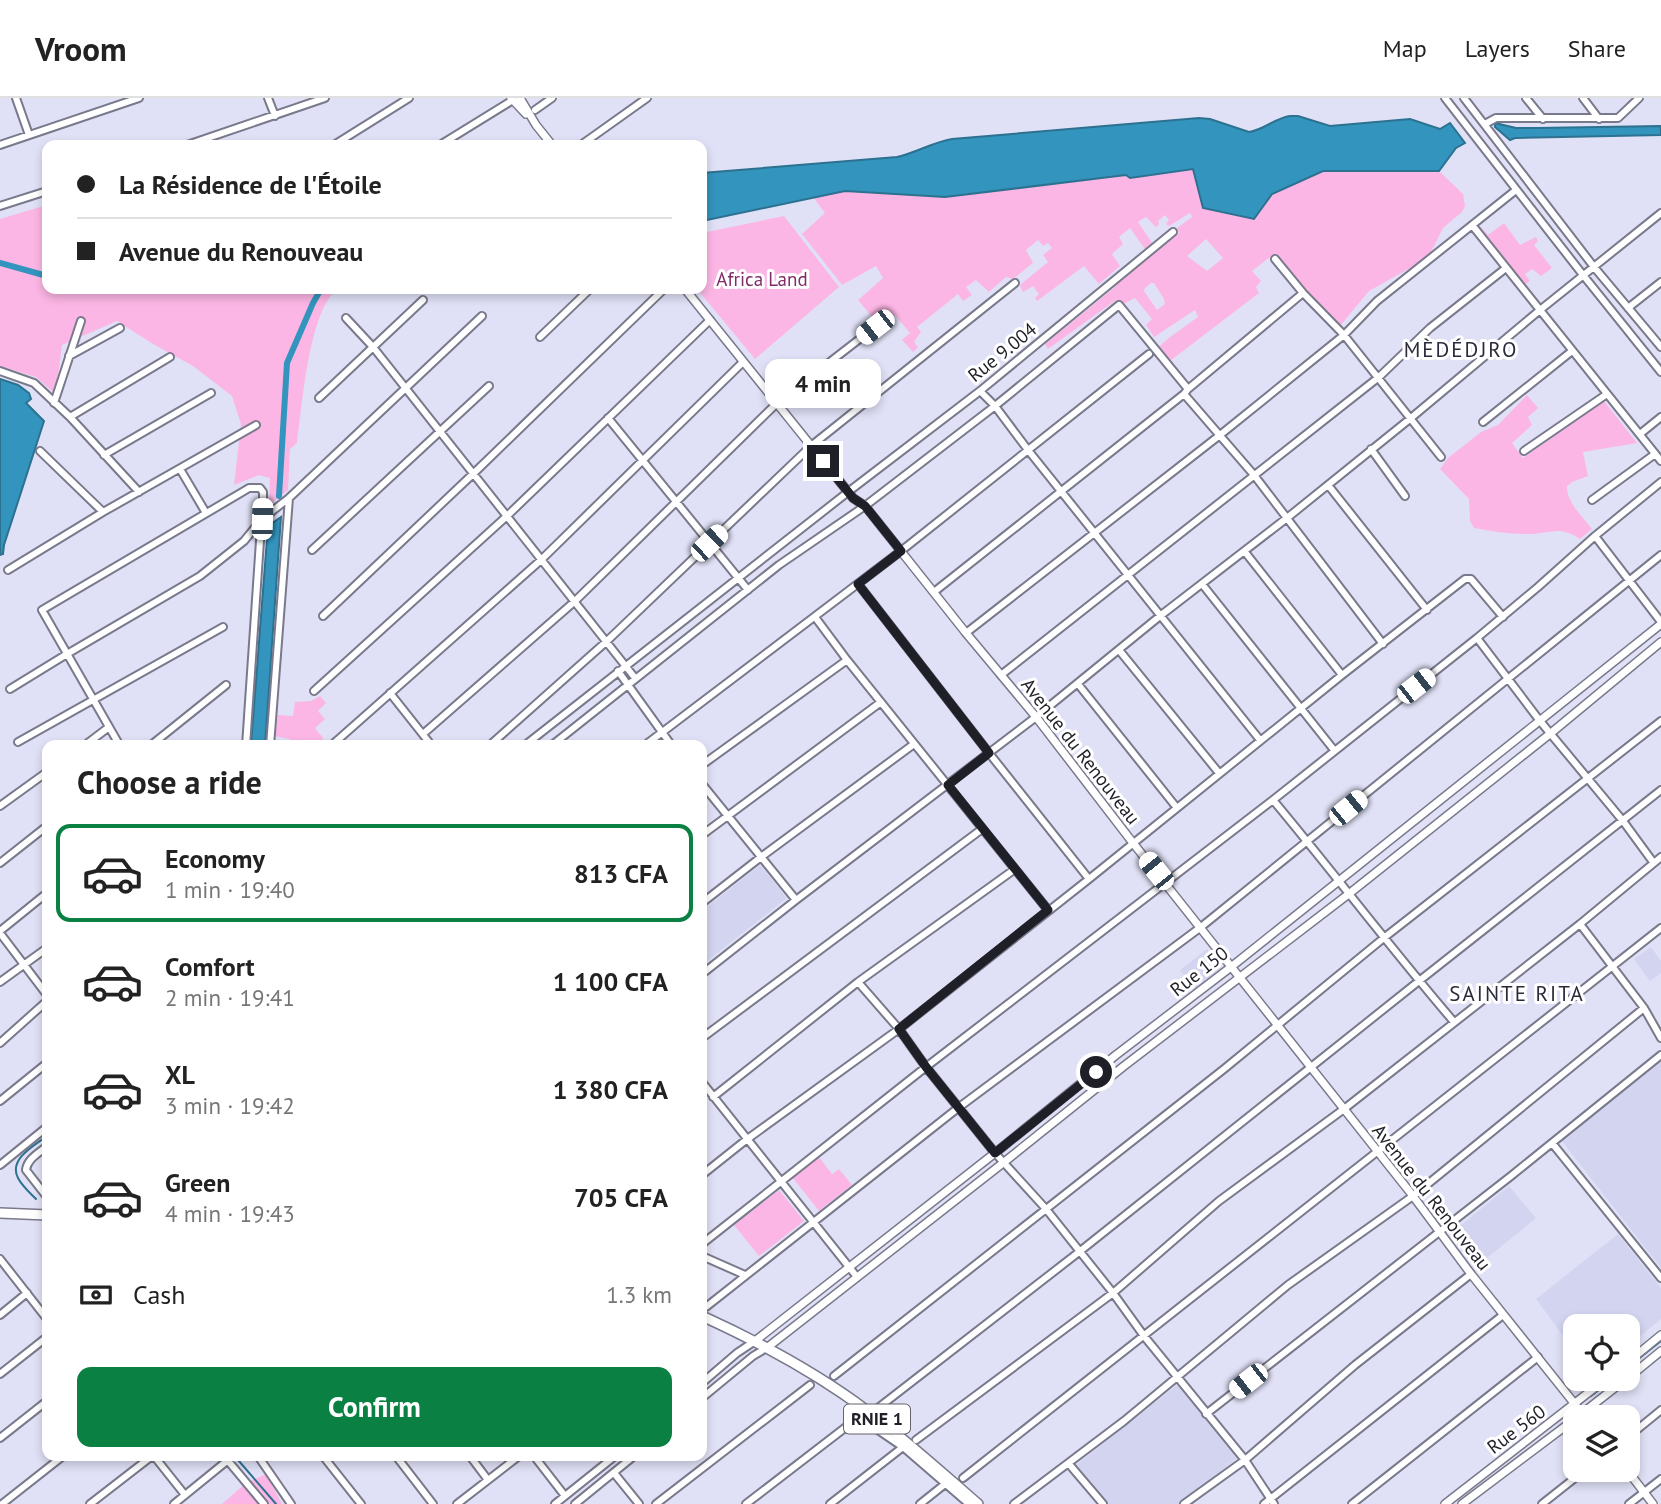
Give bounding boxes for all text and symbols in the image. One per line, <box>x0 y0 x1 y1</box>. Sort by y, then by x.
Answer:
text: Vroom <box>35 27 127 70</box>
text: Map <box>1383 33 1427 64</box>
text: Layers <box>1465 33 1530 64</box>
text: Share <box>1568 33 1626 64</box>
text: La Résidence de l'Étoile <box>119 168 382 201</box>
text: Avenue du Renouveau <box>119 235 363 268</box>
park label: Africa Land <box>716 267 808 291</box>
car <box>852 306 899 348</box>
street label: Rue 9.004 <box>963 317 1041 387</box>
district label: MÈDÉDJRO <box>1404 336 1518 363</box>
callout: 4 min <box>765 360 881 408</box>
text: 4 min <box>795 369 851 398</box>
route end <box>807 445 839 477</box>
car <box>251 498 274 540</box>
car <box>687 521 732 565</box>
car <box>1393 665 1440 707</box>
street label: Avenue du Renouveau <box>1016 673 1146 829</box>
text: Choose a ride <box>77 761 262 803</box>
car <box>1326 787 1371 829</box>
icon: car <box>81 842 144 905</box>
text: Economy <box>165 842 265 875</box>
car <box>1135 848 1178 894</box>
text: 813 CFA <box>574 857 668 890</box>
text: 1 min · 19:40 <box>165 875 295 904</box>
street label: Rue 150 <box>1165 941 1233 1001</box>
icon: car <box>81 950 144 1013</box>
text: Comfort <box>165 950 255 983</box>
text: 1 100 CFA <box>553 965 668 998</box>
district label: SAINTE RITA <box>1449 980 1585 1007</box>
text: 2 min · 19:41 <box>165 983 295 1012</box>
route start <box>1080 1056 1112 1088</box>
icon: car <box>81 1058 144 1121</box>
text: XL <box>165 1058 195 1091</box>
text: 1 380 CFA <box>553 1073 668 1106</box>
text: 3 min · 19:42 <box>165 1091 295 1120</box>
street label: Avenue du Renouveau <box>1367 1119 1497 1275</box>
icon: car <box>81 1166 144 1229</box>
text: Green <box>165 1166 230 1199</box>
text: 705 CFA <box>574 1181 668 1214</box>
text: 4 min · 19:43 <box>165 1199 295 1228</box>
icon: cash <box>77 1276 115 1314</box>
text: Cash <box>133 1278 185 1311</box>
text: 1.3 km <box>606 1280 672 1309</box>
map controls <box>1563 1314 1640 1482</box>
button: locate <box>1563 1314 1640 1391</box>
car <box>1225 1360 1272 1402</box>
button: Confirm <box>77 1367 672 1447</box>
street label: Rue 560 <box>1482 1399 1550 1459</box>
road number: RNIE 1 <box>844 1404 910 1434</box>
button: layers <box>1563 1405 1640 1482</box>

